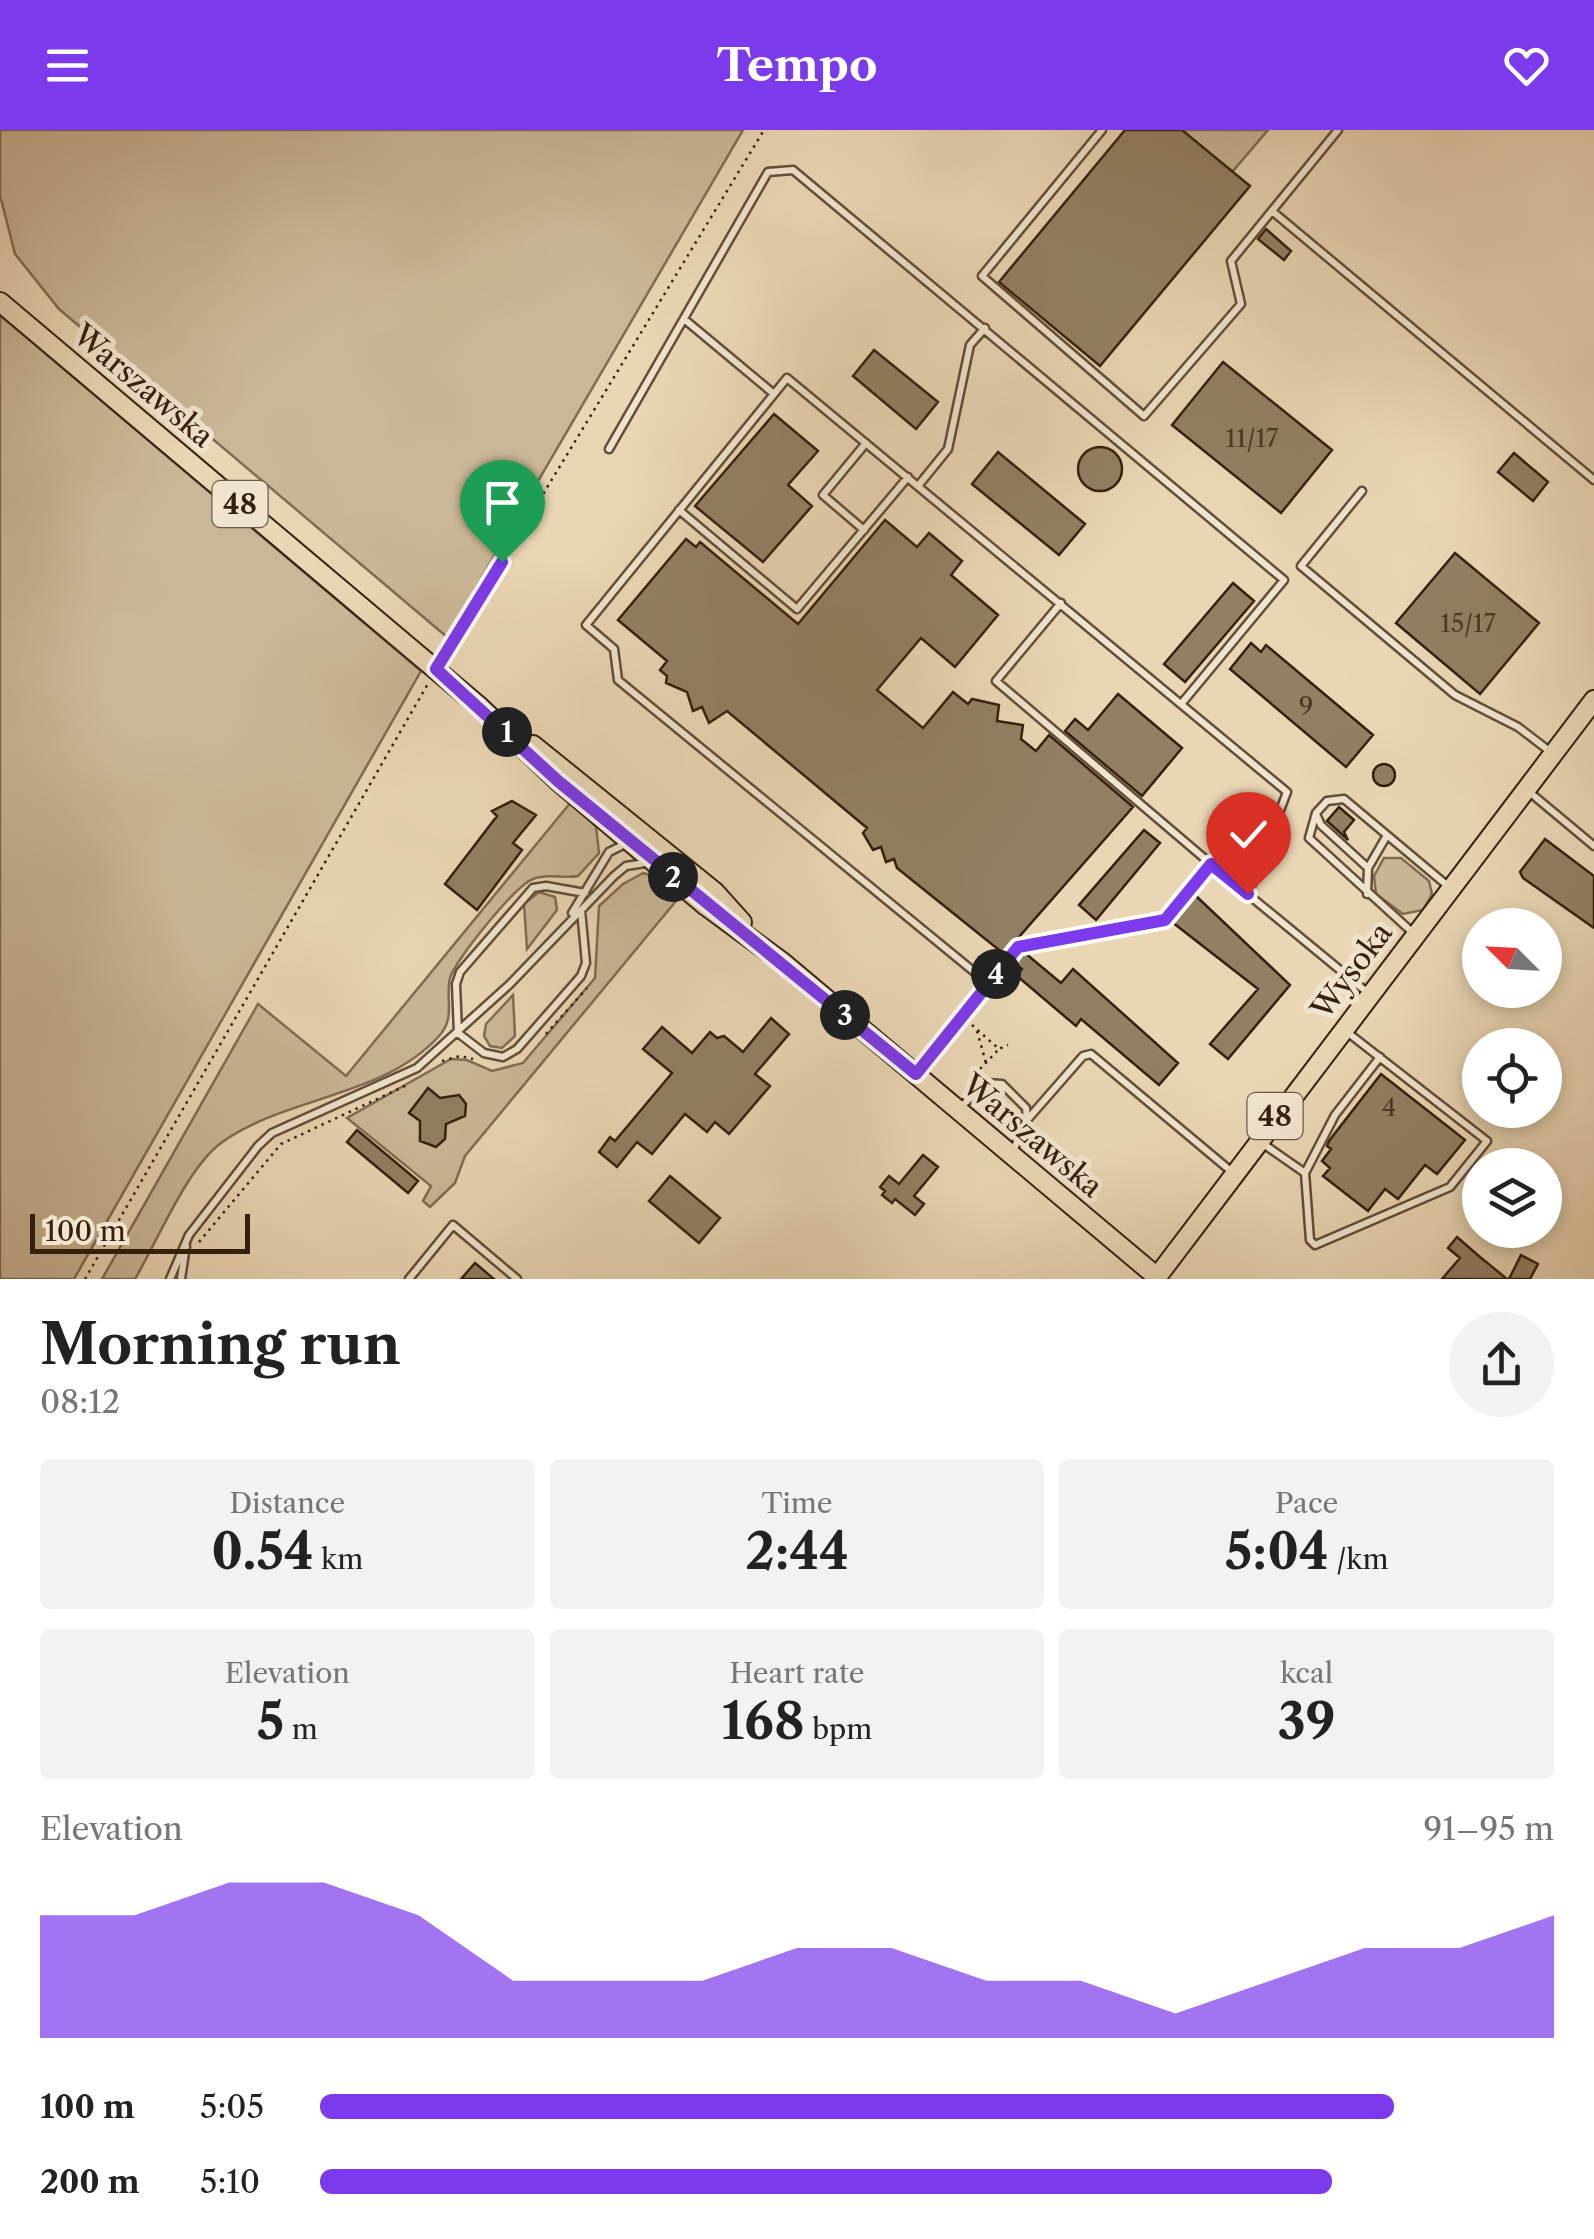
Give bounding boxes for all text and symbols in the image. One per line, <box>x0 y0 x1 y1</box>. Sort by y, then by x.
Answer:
text: Tempo <box>716 37 878 93</box>
icon: menu <box>40 38 95 93</box>
icon: heart <box>1499 38 1554 93</box>
street label: Warszawska <box>65 316 221 455</box>
house number: 11/17 <box>1226 423 1279 454</box>
pin <box>460 460 545 563</box>
icon: arrive <box>475 475 530 530</box>
road number: 48 <box>212 481 268 527</box>
house number: 15/17 <box>1440 608 1497 639</box>
house number: 9 <box>1299 691 1313 722</box>
pin: 1 <box>482 707 532 757</box>
text: 1 <box>501 715 513 749</box>
pin <box>1206 792 1291 895</box>
icon: check <box>1221 807 1276 862</box>
pin: 2 <box>648 852 698 902</box>
text: 2 <box>665 860 681 894</box>
north arrow <box>1462 908 1562 1008</box>
map controls <box>1462 908 1562 1248</box>
street label: Wysoka <box>1303 915 1400 1027</box>
pin: 4 <box>971 949 1021 999</box>
text: 4 <box>988 957 1004 991</box>
pin: 3 <box>820 990 870 1040</box>
text: 3 <box>837 998 853 1032</box>
button: locate <box>1462 1028 1562 1128</box>
street label: Warszawska <box>954 1066 1110 1205</box>
house number: 4 <box>1382 1092 1396 1123</box>
road number: 48 <box>1248 1093 1302 1139</box>
button: layers <box>1462 1148 1562 1248</box>
scale bar <box>30 1209 250 1254</box>
text: 100 m <box>45 1214 126 1248</box>
text: Morning run <box>40 1311 401 1378</box>
button: share <box>1449 1312 1554 1417</box>
text: 08:12 <box>40 1382 120 1421</box>
text: Distance <box>229 1486 345 1520</box>
text: Time <box>762 1486 832 1520</box>
text: Pace <box>1275 1486 1338 1520</box>
text: 0.54 <box>211 1520 314 1582</box>
text: 2:44 <box>745 1520 849 1582</box>
text: 5:04 <box>1225 1520 1329 1582</box>
text: km <box>314 1542 363 1576</box>
text: /km <box>1329 1542 1389 1576</box>
text: Elevation <box>225 1656 350 1690</box>
text: Heart rate <box>730 1656 864 1690</box>
text: kcal <box>1280 1656 1333 1690</box>
text: 5 <box>257 1690 284 1752</box>
text: 168 <box>722 1690 805 1752</box>
text: 39 <box>1278 1690 1336 1752</box>
text: m <box>284 1712 318 1746</box>
text: bpm <box>805 1712 872 1746</box>
text: Elevation <box>40 1809 183 1848</box>
text: 91–95 m <box>1424 1809 1554 1848</box>
text: 100 m <box>40 2087 135 2126</box>
text: 5:05 <box>200 2087 264 2126</box>
text: 200 m <box>40 2162 140 2201</box>
text: 5:10 <box>200 2162 260 2201</box>

